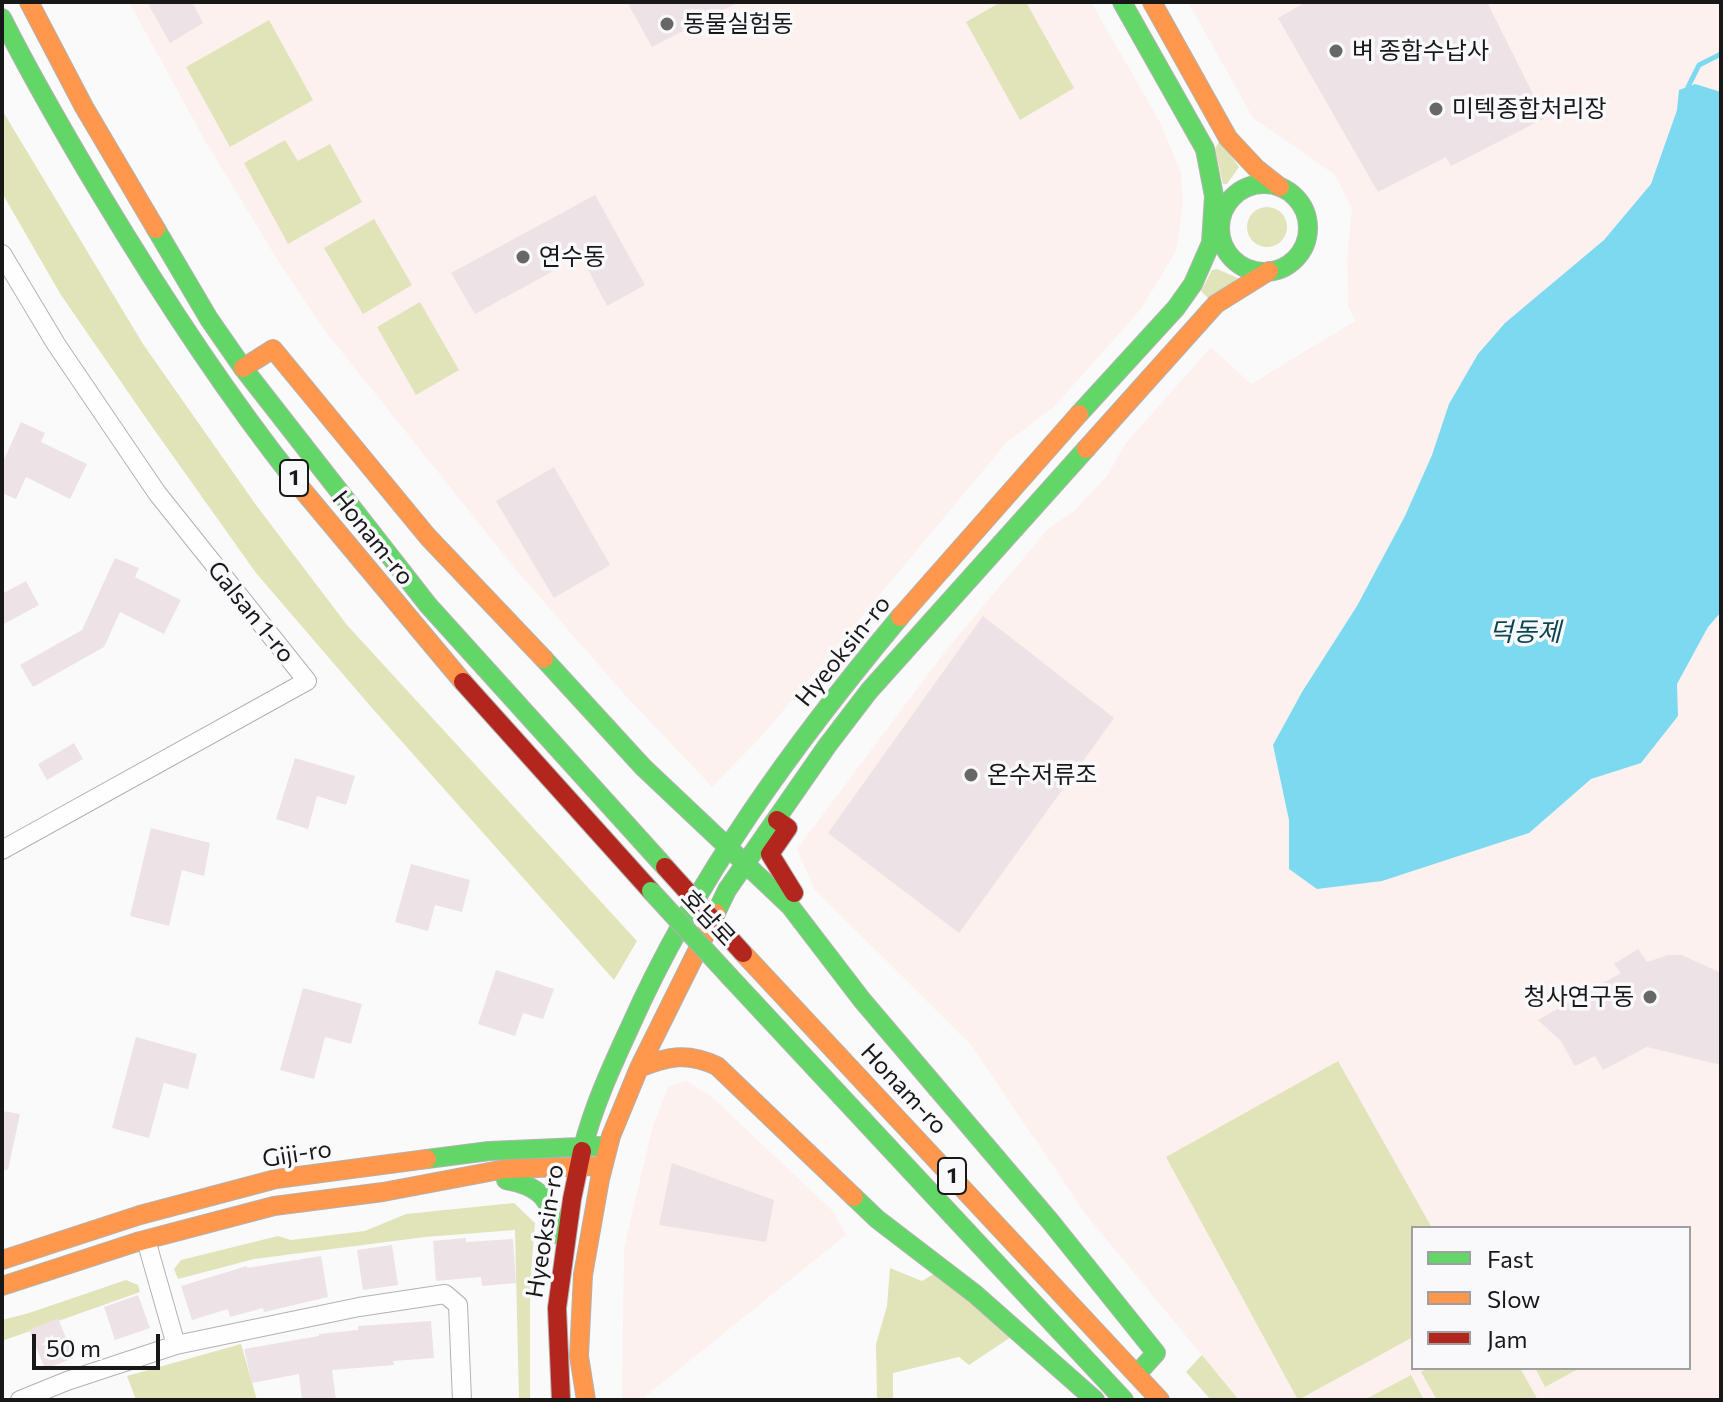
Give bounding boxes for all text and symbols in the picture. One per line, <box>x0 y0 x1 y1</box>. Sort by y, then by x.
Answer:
place label: 동물실험동 <box>683 10 793 38</box>
marker: 동물실험동 <box>658 15 676 33</box>
place label: 벼 종합수납사 <box>1352 37 1489 65</box>
marker: 벼 종합수납사 <box>1327 42 1345 60</box>
place label: 미텍종합처리장 <box>1452 95 1607 123</box>
marker: 미텍종합처리장 <box>1427 100 1445 118</box>
place label: 연수동 <box>539 243 605 271</box>
marker: 연수동 <box>514 248 532 266</box>
road number: 1 <box>280 460 308 496</box>
street label: Honam-ro <box>326 485 420 591</box>
street label: Galsan 1-ro <box>201 556 301 668</box>
street label: Hyeoksin-ro <box>789 590 897 712</box>
water label: 덕동제 <box>1489 616 1561 648</box>
place label: 온수저류조 <box>987 761 1097 789</box>
marker: 온수저류조 <box>962 766 980 784</box>
street label: 호남로 <box>675 884 741 952</box>
place label: 청사연구동 <box>1524 983 1634 1011</box>
marker: 청사연구동 <box>1641 988 1659 1006</box>
street label: Honam-ro <box>855 1038 953 1140</box>
street label: Giji-ro <box>260 1134 334 1174</box>
road number: 1 <box>938 1158 966 1194</box>
street label: Hyeoksin-ro <box>520 1162 570 1300</box>
legend <box>1411 1226 1691 1370</box>
text: Fast <box>1487 1244 1534 1273</box>
text: Slow <box>1487 1284 1540 1313</box>
scale bar <box>36 1318 164 1368</box>
text: Jam <box>1487 1324 1527 1353</box>
text: 50 m <box>46 1333 101 1362</box>

